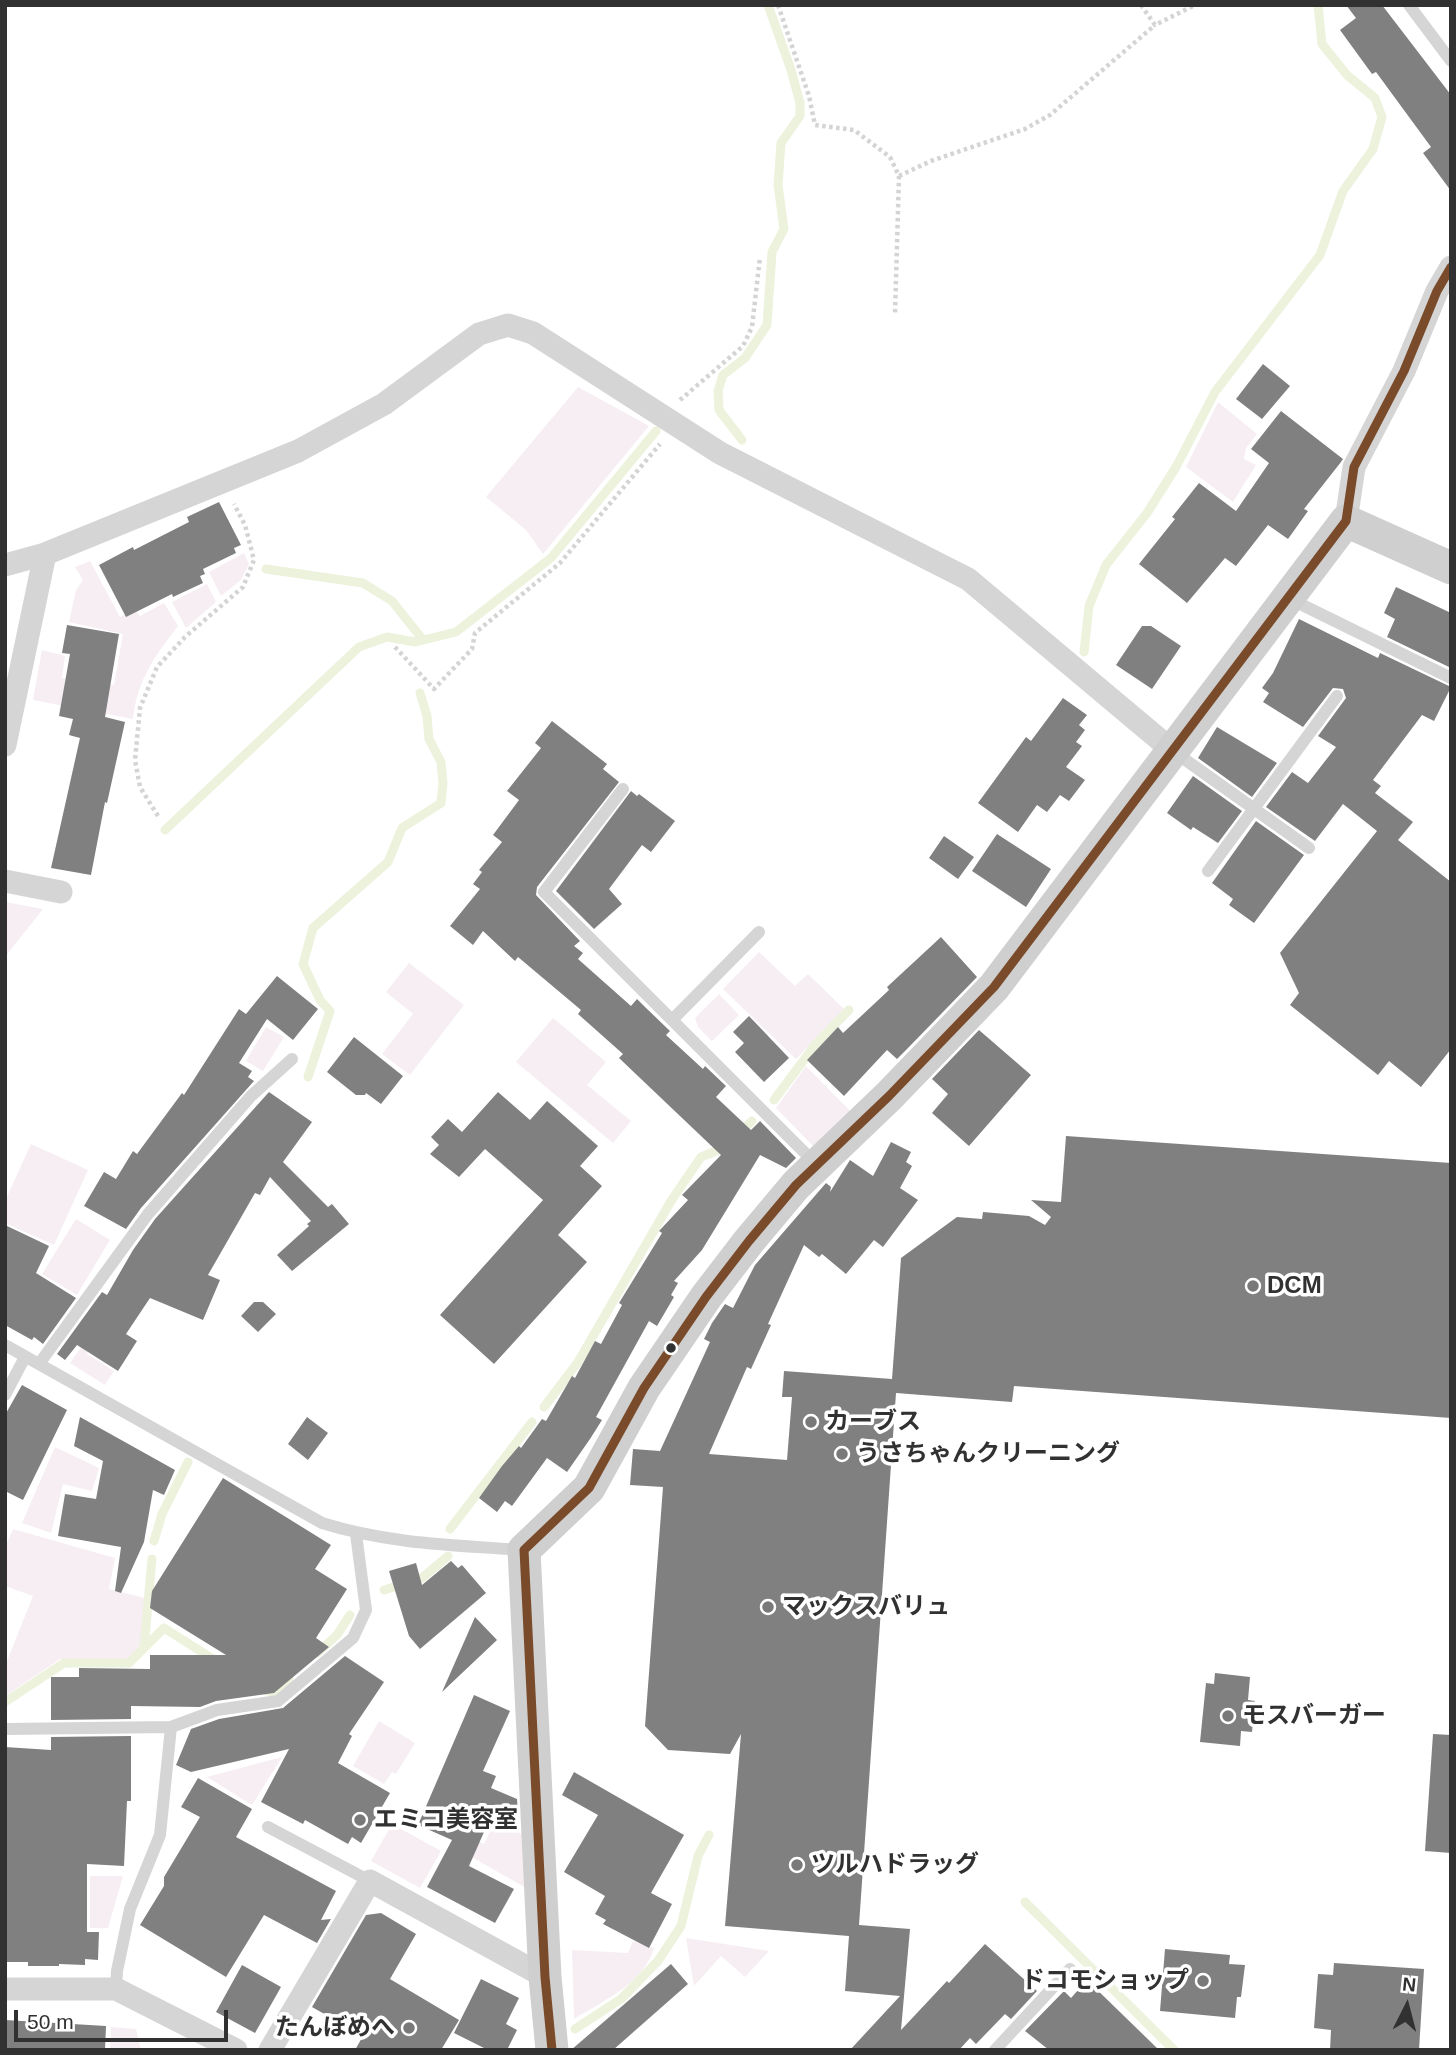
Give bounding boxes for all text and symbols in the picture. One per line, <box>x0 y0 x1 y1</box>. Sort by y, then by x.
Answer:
place label: DCM <box>1267 1272 1322 1300</box>
marker: DCM <box>1245 1278 1261 1294</box>
unlabelled marker <box>664 1341 678 1355</box>
place label: カーブス <box>825 1408 921 1436</box>
marker: カーブス <box>803 1414 819 1430</box>
place label: うさちゃんクリーニング <box>856 1440 1120 1468</box>
marker: うさちゃんクリーニング <box>834 1446 850 1462</box>
place label: マックスバリュ <box>782 1593 950 1621</box>
marker: マックスバリュ <box>760 1599 776 1615</box>
place label: モスバーガー <box>1242 1702 1386 1730</box>
marker: モスバーガー <box>1220 1708 1236 1724</box>
place label: エミコ美容室 <box>374 1806 518 1834</box>
marker: エミコ美容室 <box>352 1812 368 1828</box>
place label: ツルハドラッグ <box>811 1851 979 1879</box>
marker: ツルハドラッグ <box>789 1857 805 1873</box>
place label: ドコモショップ <box>1021 1967 1189 1995</box>
north arrow <box>1372 1971 1442 2041</box>
marker: ドコモショップ <box>1195 1973 1211 1989</box>
text: N <box>1401 1973 1417 1996</box>
scale bar <box>18 1996 231 2040</box>
text: 50 m <box>27 2010 74 2033</box>
place label: たんぼめへ <box>275 2014 395 2042</box>
marker: たんぼめへ <box>401 2020 417 2036</box>

